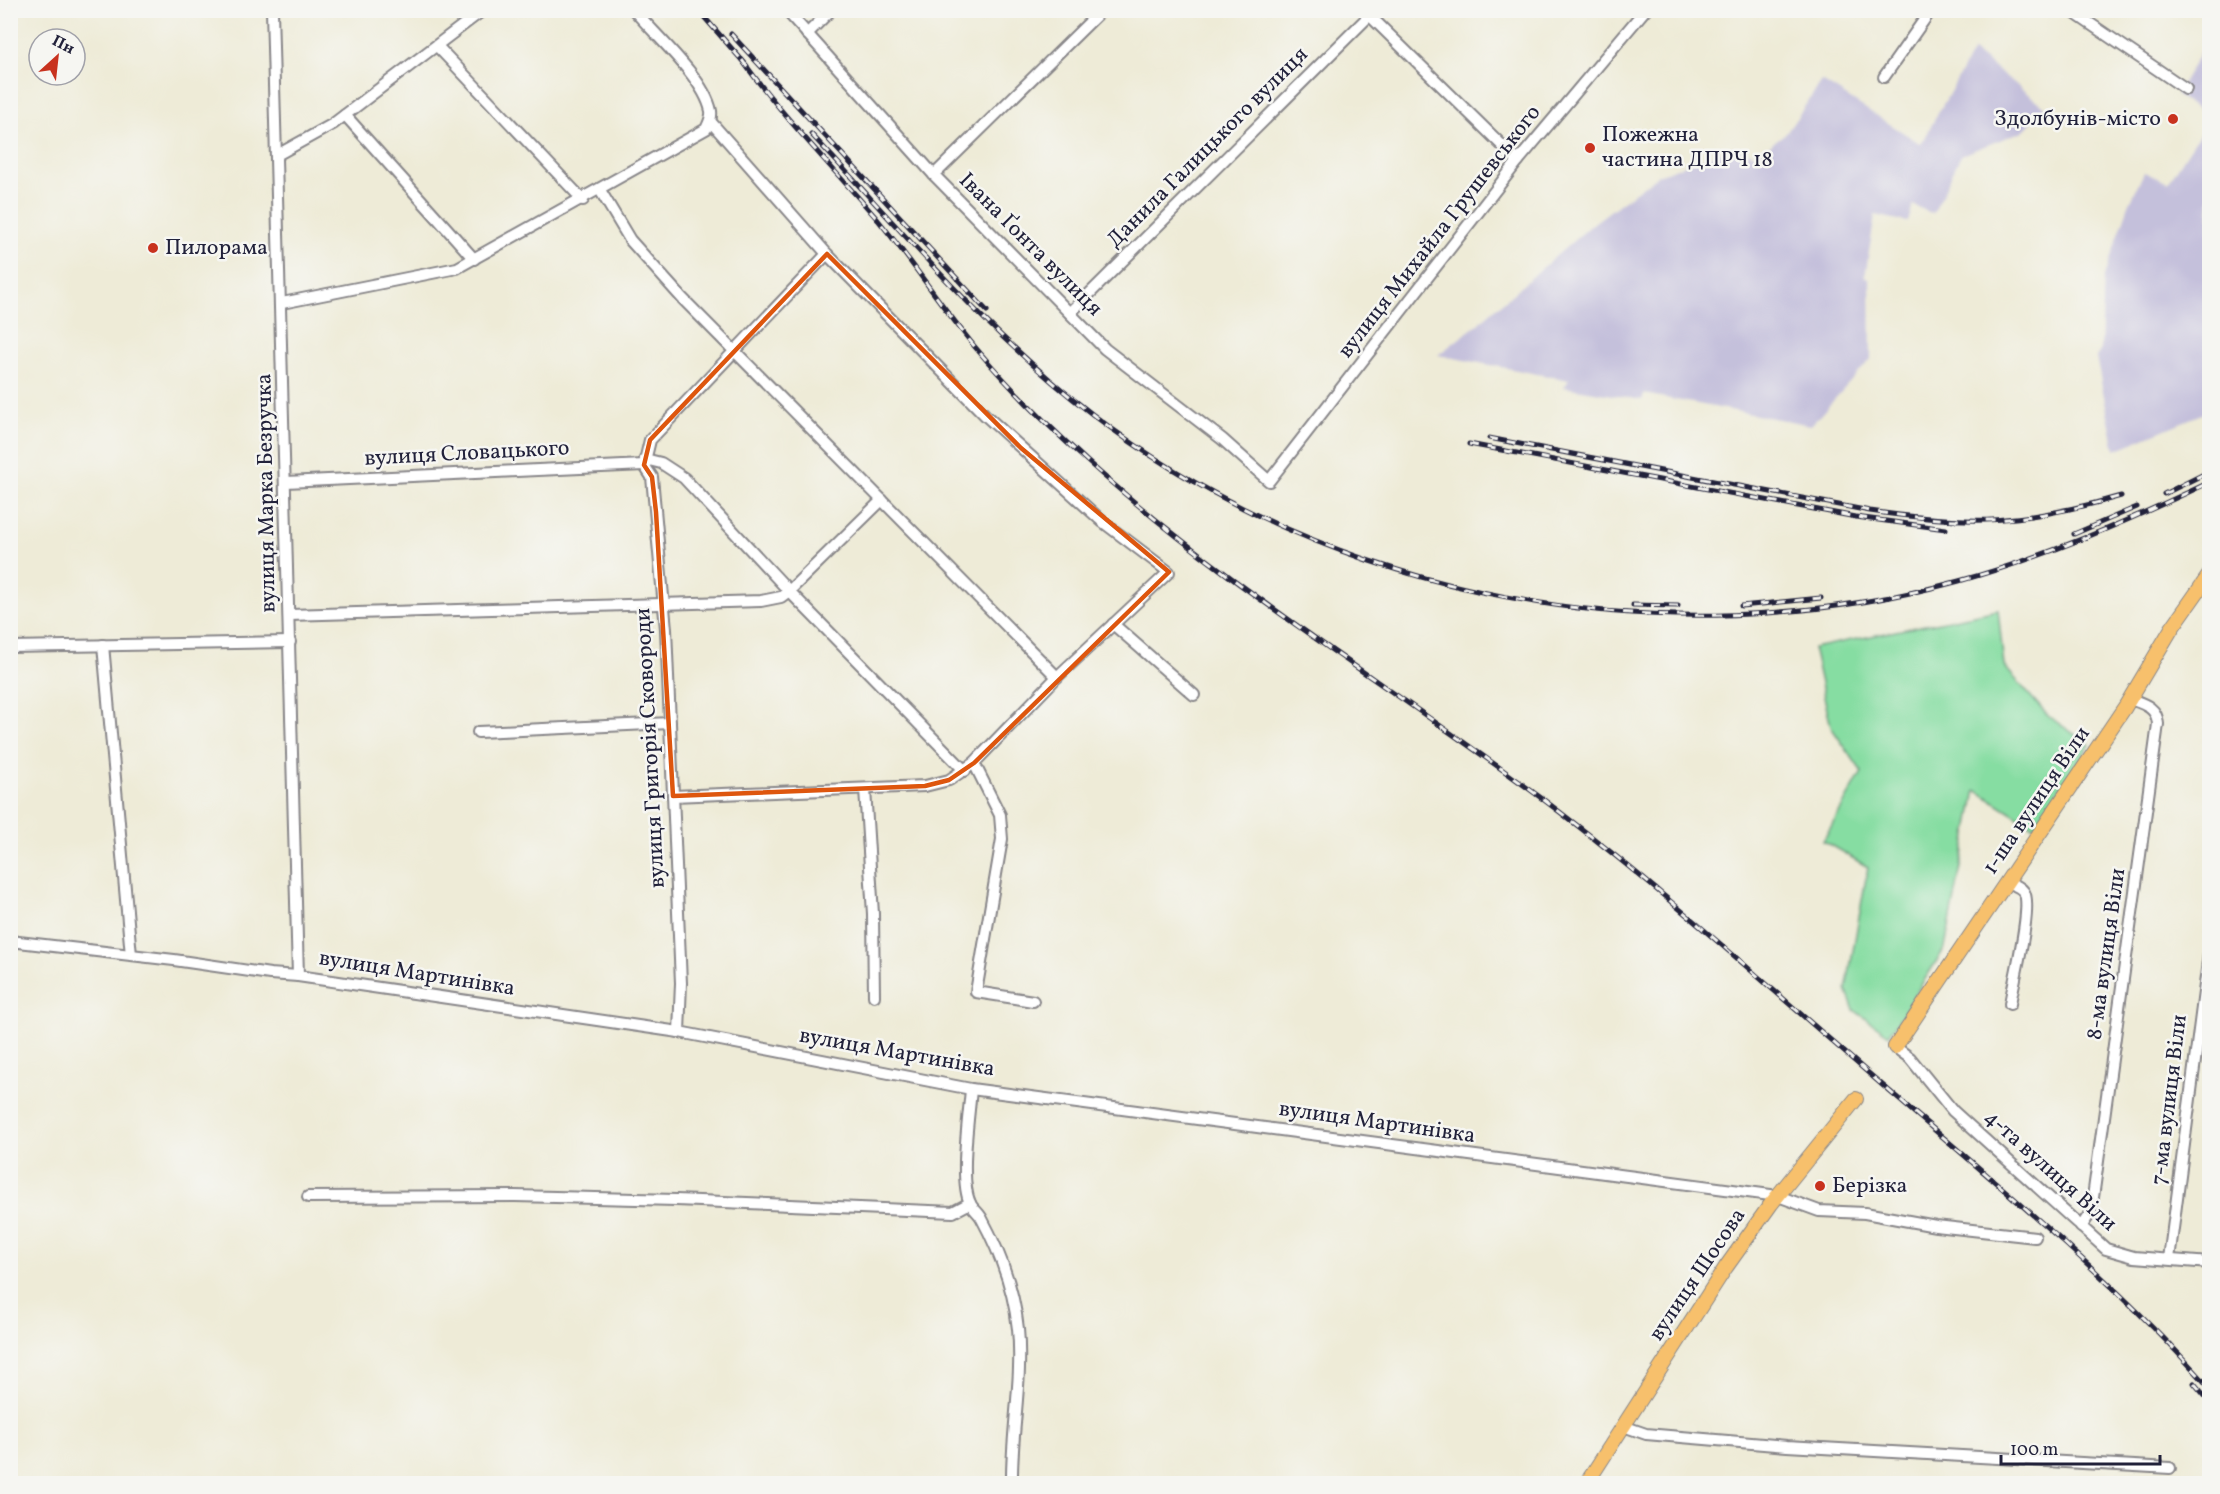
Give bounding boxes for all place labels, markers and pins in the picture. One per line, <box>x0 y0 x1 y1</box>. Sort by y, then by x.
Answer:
place label: Здолбунів-місто <box>1994 104 2161 135</box>
marker: Здолбунів-місто <box>2166 112 2180 126</box>
place label: Пожежна частина ДПРЧ 18 <box>1602 120 1773 176</box>
marker: Пожежна частина ДПРЧ 18 <box>1583 141 1597 155</box>
place label: Пилорама <box>165 233 268 264</box>
marker: Пилорама <box>146 241 160 255</box>
place label: Берізка <box>1832 1171 1907 1202</box>
marker: Берізка <box>1813 1179 1827 1193</box>

